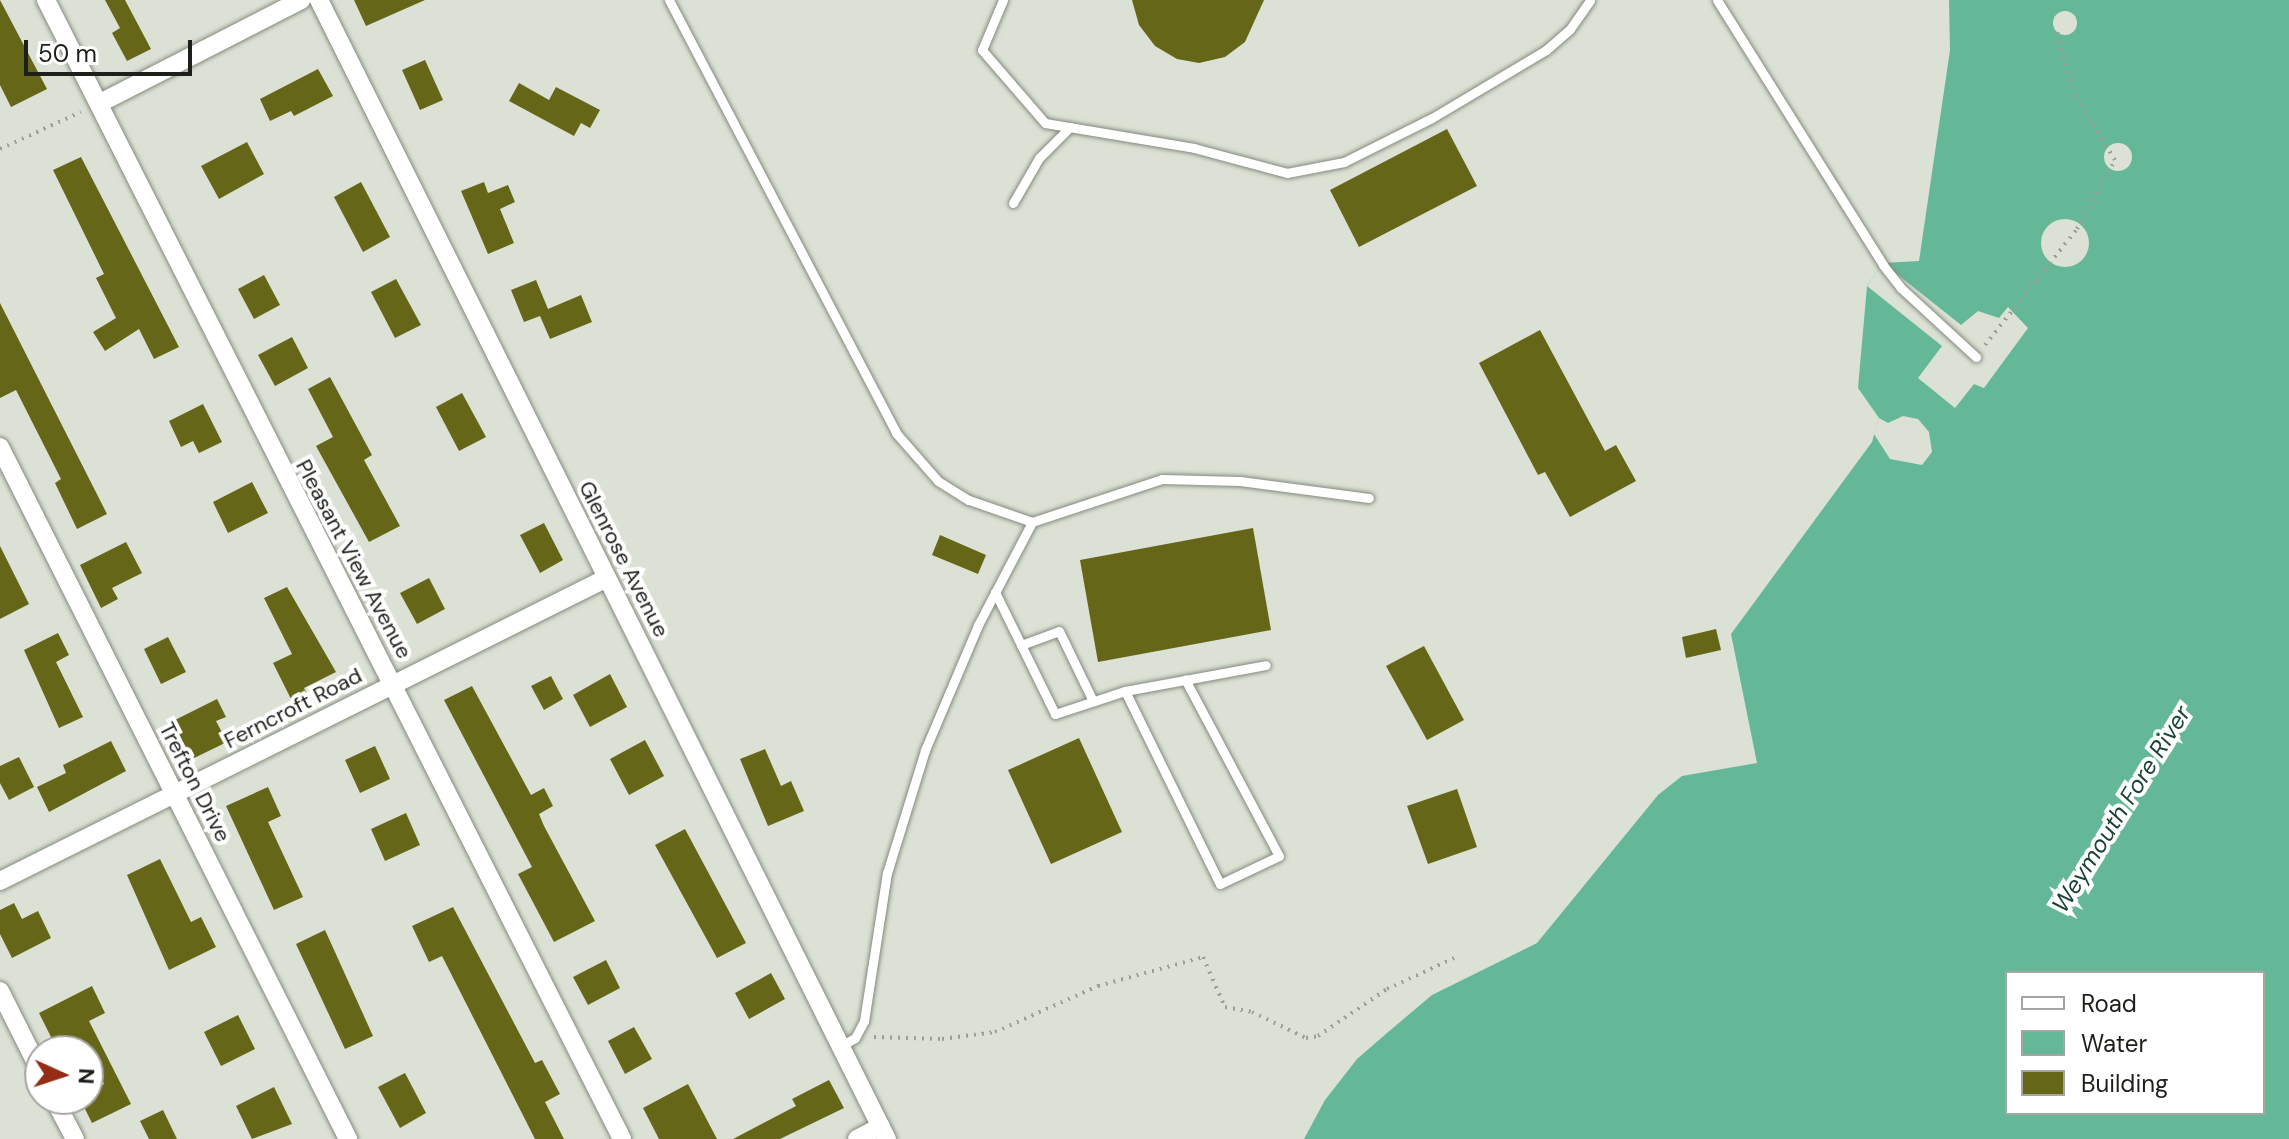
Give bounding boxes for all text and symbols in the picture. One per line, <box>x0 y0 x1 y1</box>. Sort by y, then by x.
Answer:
scale bar <box>28 24 196 74</box>
text: 50 m <box>38 38 97 69</box>
street label: Pleasant View Avenue <box>290 455 418 663</box>
street label: Glenrose Avenue <box>573 477 675 641</box>
street label: Ferncroft Road <box>220 662 366 754</box>
water label: Weymouth Fore River <box>2046 700 2196 918</box>
street label: Trefton Drive <box>154 718 236 846</box>
legend <box>2005 971 2265 1115</box>
text: Road <box>2081 988 2137 1019</box>
text: Water <box>2081 1028 2147 1059</box>
north arrow <box>24 1035 104 1115</box>
text: N <box>72 1067 101 1085</box>
text: Building <box>2081 1068 2168 1099</box>

